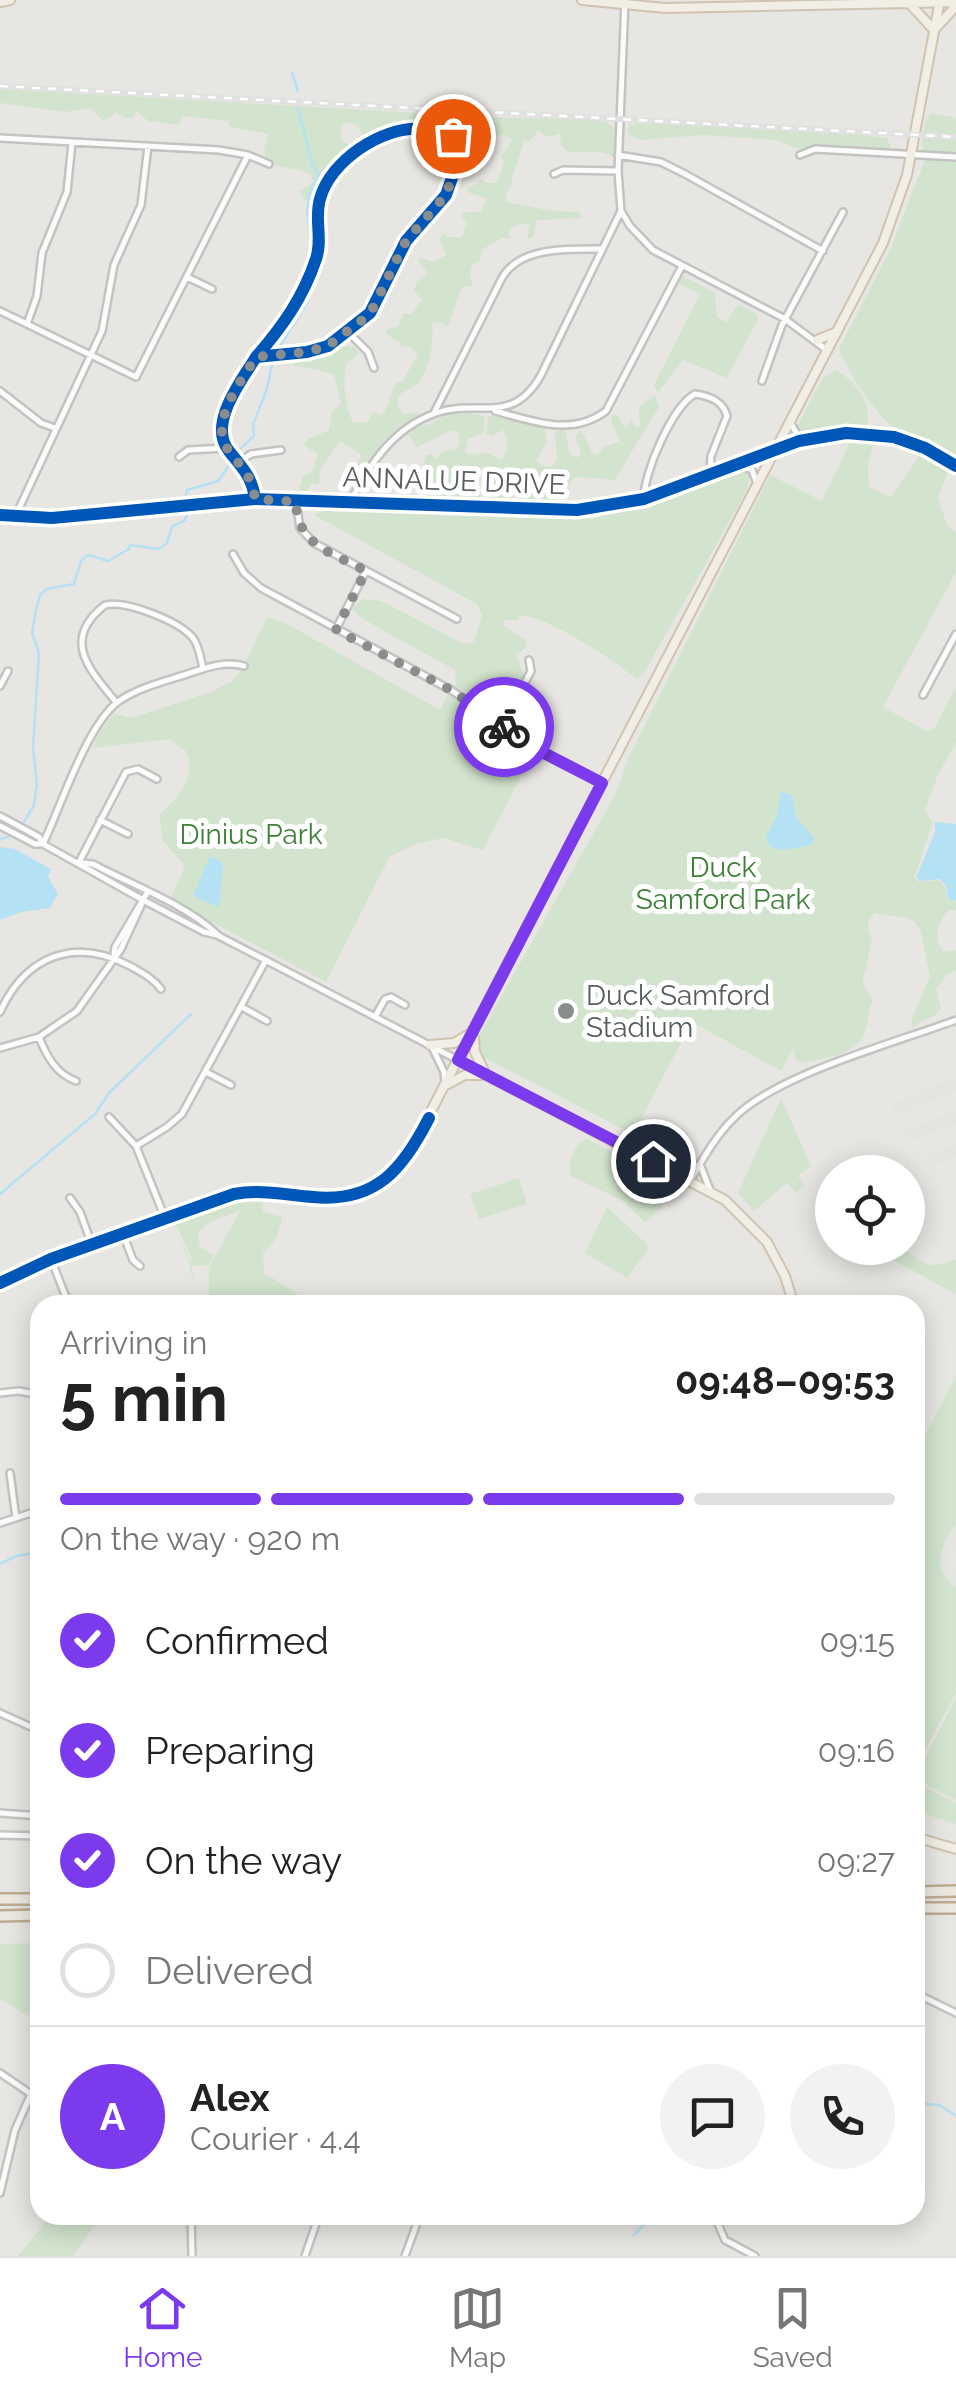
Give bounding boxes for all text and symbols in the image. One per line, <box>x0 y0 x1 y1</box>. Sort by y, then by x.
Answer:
pin <box>411 94 496 179</box>
icon: bag <box>426 109 481 164</box>
street label: ANNALUE DRIVE <box>342 461 566 501</box>
courier <box>454 677 554 777</box>
icon: bike <box>477 700 532 755</box>
park label: Dinius Park <box>179 818 323 851</box>
park label: Duck Samford Park <box>636 851 810 916</box>
place label: Duck Samford Stadium <box>586 979 770 1044</box>
marker: Duck Samford Stadium <box>555 1000 577 1022</box>
pin <box>611 1119 696 1204</box>
icon: home <box>626 1134 681 1189</box>
map controls <box>815 1155 925 1265</box>
button: locate <box>815 1155 925 1265</box>
text: Arriving in <box>60 1324 207 1361</box>
text: 09:48–09:53 <box>675 1358 895 1403</box>
text: 5 min <box>60 1360 228 1436</box>
text: On the way · 920 m <box>60 1520 340 1557</box>
icon: check <box>60 1613 115 1668</box>
text: Confirmed <box>145 1618 329 1663</box>
text: 09:15 <box>820 1622 895 1659</box>
icon: check <box>60 1723 115 1778</box>
text: Preparing <box>145 1728 315 1773</box>
text: 09:16 <box>818 1732 895 1769</box>
icon: check <box>60 1833 115 1888</box>
text: On the way <box>145 1838 342 1883</box>
text: 09:27 <box>817 1842 895 1879</box>
text: Delivered <box>145 1948 314 1993</box>
button: chat <box>660 2064 765 2169</box>
button: phone <box>790 2064 895 2169</box>
text: Alex <box>190 2075 270 2120</box>
text: A <box>100 2094 125 2139</box>
text: Courier · 4.4 <box>190 2120 361 2157</box>
tab: Home <box>123 2281 203 2374</box>
tab: Map <box>449 2281 506 2374</box>
tab: Saved <box>753 2281 833 2374</box>

